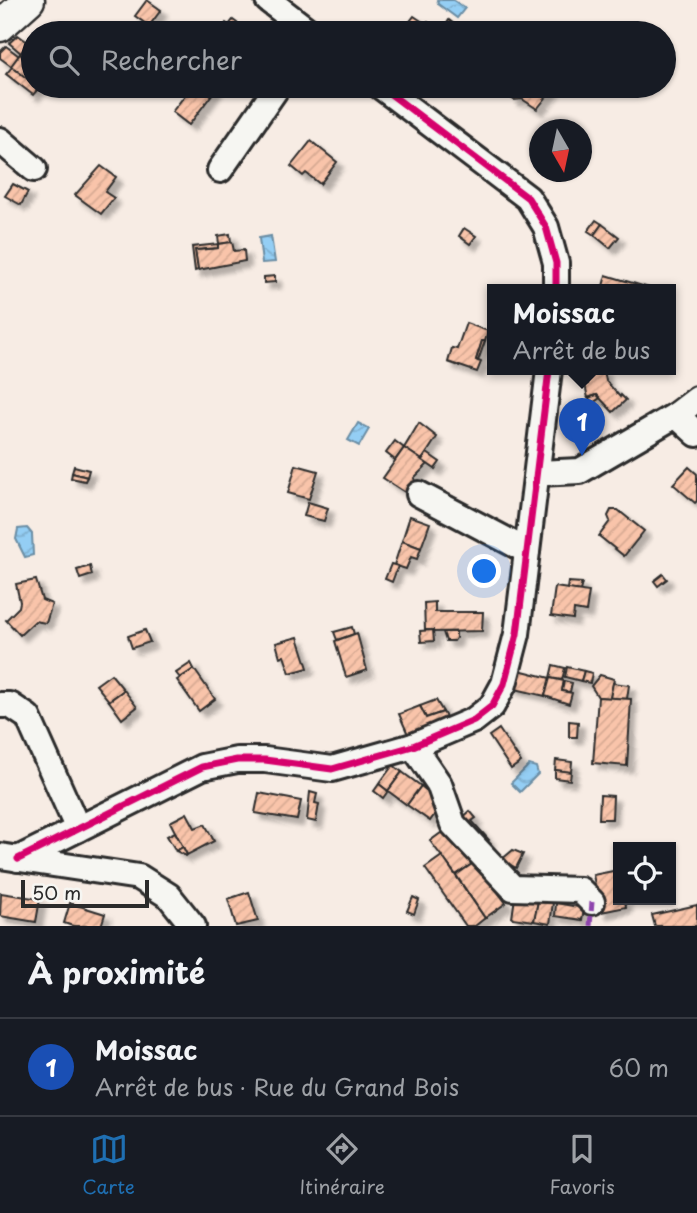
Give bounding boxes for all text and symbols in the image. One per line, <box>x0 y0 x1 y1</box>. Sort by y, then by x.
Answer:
search box <box>21 21 676 98</box>
text: Rechercher <box>101 40 242 79</box>
icon: search <box>45 41 83 79</box>
north arrow <box>529 119 592 182</box>
popup <box>487 284 676 375</box>
text: Moissac <box>513 293 615 332</box>
text: Arrêt de bus <box>513 332 650 367</box>
pin: 1 <box>559 398 605 456</box>
your location <box>467 554 501 588</box>
map controls <box>613 842 676 905</box>
button: locate <box>613 842 676 905</box>
scale bar <box>21 877 149 909</box>
text: 50 m <box>32 878 81 906</box>
text: À proximité <box>28 949 205 994</box>
text: Moissac <box>95 1030 197 1069</box>
text: 1 <box>46 1050 57 1085</box>
text: 60 m <box>609 1050 669 1085</box>
text: Arrêt de bus · Rue du Grand Bois <box>95 1069 459 1104</box>
tab: Carte <box>82 1130 135 1200</box>
tab: Itinéraire <box>300 1130 385 1200</box>
tab: Favoris <box>549 1130 615 1200</box>

